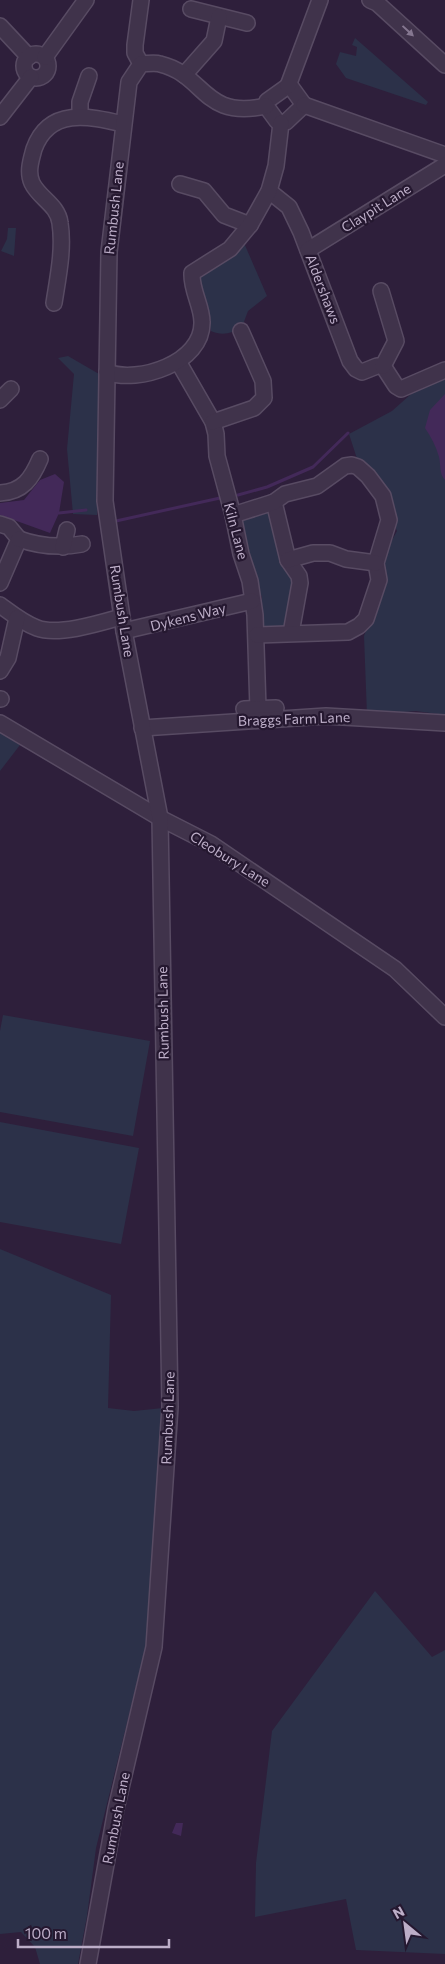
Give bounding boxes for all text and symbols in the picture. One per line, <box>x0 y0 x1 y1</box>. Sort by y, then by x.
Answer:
one-way arrow <box>401 25 413 37</box>
street label: Rumbush Lane <box>100 161 127 255</box>
street label: Claypit Lane <box>338 180 414 236</box>
street label: Aldershaws <box>302 252 345 326</box>
street label: Kiln Lane <box>221 501 252 561</box>
street label: Rumbush Lane <box>107 564 138 658</box>
street label: Dykens Way <box>148 599 227 634</box>
street label: Braggs Farm Lane <box>238 708 350 729</box>
street label: Cleobury Lane <box>187 827 273 890</box>
street label: Rumbush Lane <box>153 966 172 1060</box>
street label: Rumbush Lane <box>157 1371 178 1465</box>
street label: Rumbush Lane <box>98 1771 133 1865</box>
north arrow <box>380 1899 430 1949</box>
text: N <box>390 1902 407 1922</box>
scale bar <box>18 1916 169 1948</box>
text: 100 m <box>25 1924 67 1942</box>

